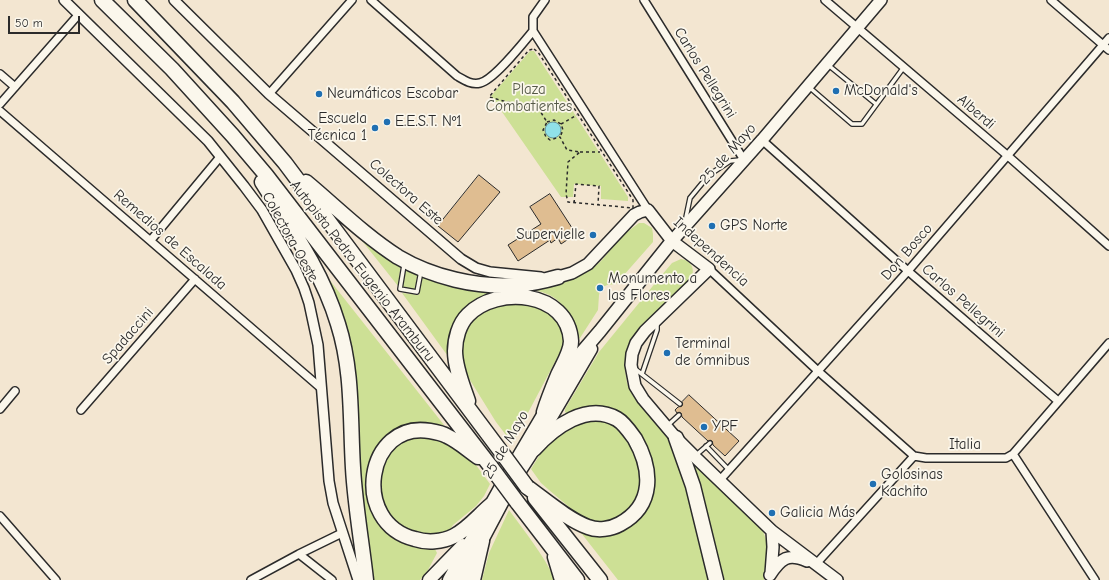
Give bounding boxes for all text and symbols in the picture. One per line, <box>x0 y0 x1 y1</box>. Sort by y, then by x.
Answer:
scale bar <box>10 8 82 34</box>
text: 50 m <box>15 16 43 30</box>
street label: Carlos Pellegrini <box>670 24 740 122</box>
park label: Plaza Combatientes <box>486 81 572 116</box>
place label: McDonald's <box>844 82 918 100</box>
place label: Neumáticos Escobar <box>327 85 458 103</box>
marker: McDonald's <box>831 86 841 96</box>
marker: Neumáticos Escobar <box>314 89 324 99</box>
street label: Alberdi <box>953 91 999 133</box>
place label: Escuela Técnica 1 <box>308 110 367 145</box>
place label: E.E.S.T. Nº1 <box>395 113 462 131</box>
marker: E.E.S.T. Nº1 <box>382 117 392 127</box>
street label: 25 de Mayo <box>696 120 760 188</box>
marker: Escuela Técnica 1 <box>370 123 380 133</box>
street label: Colectora Este <box>365 155 447 229</box>
street label: Autopista Pedro Eugenio Aramburu <box>286 177 438 365</box>
street label: Remedios de Escalada <box>110 186 230 294</box>
street label: Colectora Oeste <box>258 189 322 285</box>
street label: Independencia <box>669 213 753 291</box>
place label: GPS Norte <box>720 217 788 235</box>
street label: Don Bosco <box>878 220 936 284</box>
marker: GPS Norte <box>707 221 717 231</box>
place label: Supervielle <box>516 226 585 244</box>
marker: Supervielle <box>588 230 598 240</box>
street label: Carlos Pellegrini <box>918 260 1008 342</box>
place label: Monumento a las Flores <box>608 270 697 305</box>
marker: Monumento a las Flores <box>595 283 605 293</box>
street label: Spadaccini <box>98 304 158 368</box>
place label: Terminal de ómnibus <box>675 335 749 370</box>
marker: Terminal de ómnibus <box>662 348 672 358</box>
street label: 25 de Mayo <box>479 408 533 482</box>
place label: YPF <box>712 418 738 436</box>
marker: YPF <box>699 422 709 432</box>
street label: Italia <box>949 436 981 454</box>
place label: Golosinas Kachito <box>881 466 943 501</box>
marker: Golosinas Kachito <box>868 479 878 489</box>
place label: Galicia Más <box>780 504 855 522</box>
marker: Galicia Más <box>767 508 777 518</box>

